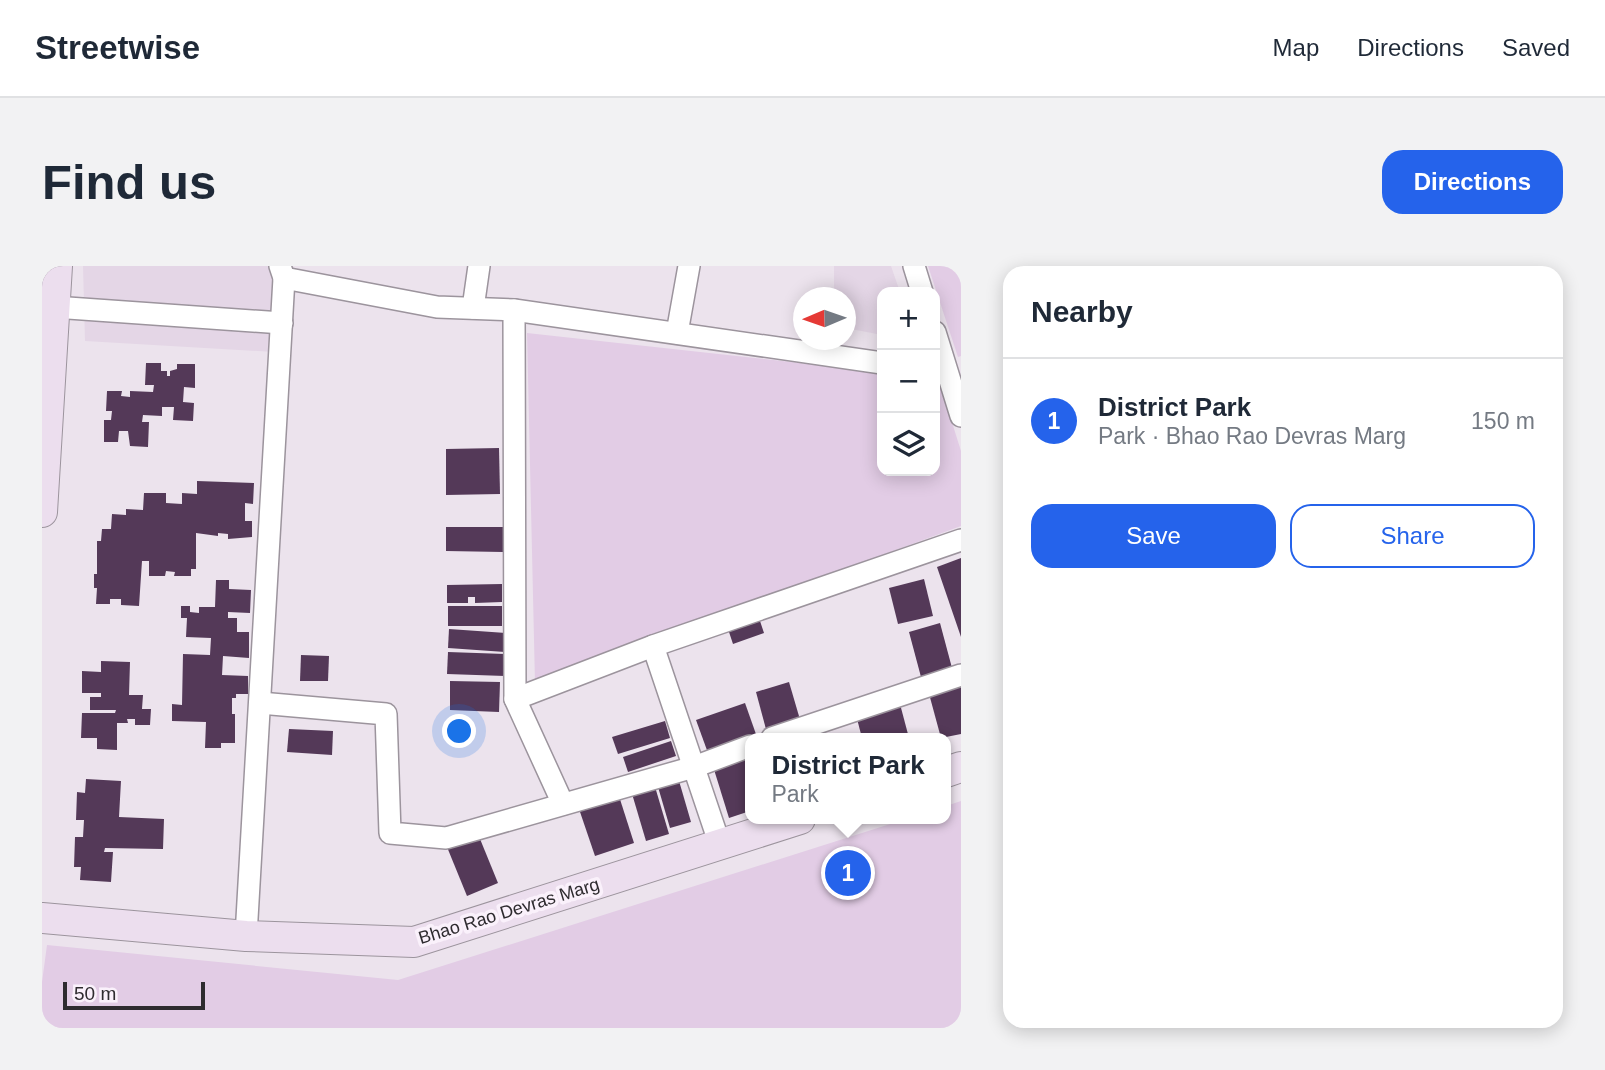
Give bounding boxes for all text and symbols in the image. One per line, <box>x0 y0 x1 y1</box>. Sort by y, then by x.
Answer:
text: Streetwise <box>35 29 200 66</box>
text: Map <box>1273 34 1319 61</box>
text: Directions <box>1357 34 1464 61</box>
text: Saved <box>1502 34 1570 61</box>
button: Directions <box>1382 150 1563 214</box>
text: Find us <box>42 155 216 209</box>
north arrow <box>793 287 856 350</box>
map controls <box>877 287 940 476</box>
button: + <box>877 287 940 350</box>
text: Nearby <box>1031 295 1133 328</box>
button: − <box>877 350 940 413</box>
text: District Park <box>1098 392 1251 422</box>
text: 1 <box>1048 408 1060 434</box>
text: 150 m <box>1471 408 1535 434</box>
button: layers <box>877 413 940 476</box>
text: Park · Bhao Rao Devras Marg <box>1098 423 1406 449</box>
button: Save <box>1031 504 1276 568</box>
button: Share <box>1290 504 1535 568</box>
your location <box>442 714 476 748</box>
popup <box>745 733 951 824</box>
text: District Park <box>771 750 925 780</box>
text: Park <box>771 781 819 807</box>
pin: 1 <box>825 847 871 899</box>
street label: Bhao Rao Devras Marg <box>416 874 602 948</box>
scale bar <box>63 979 205 1011</box>
text: 50 m <box>74 983 116 1004</box>

